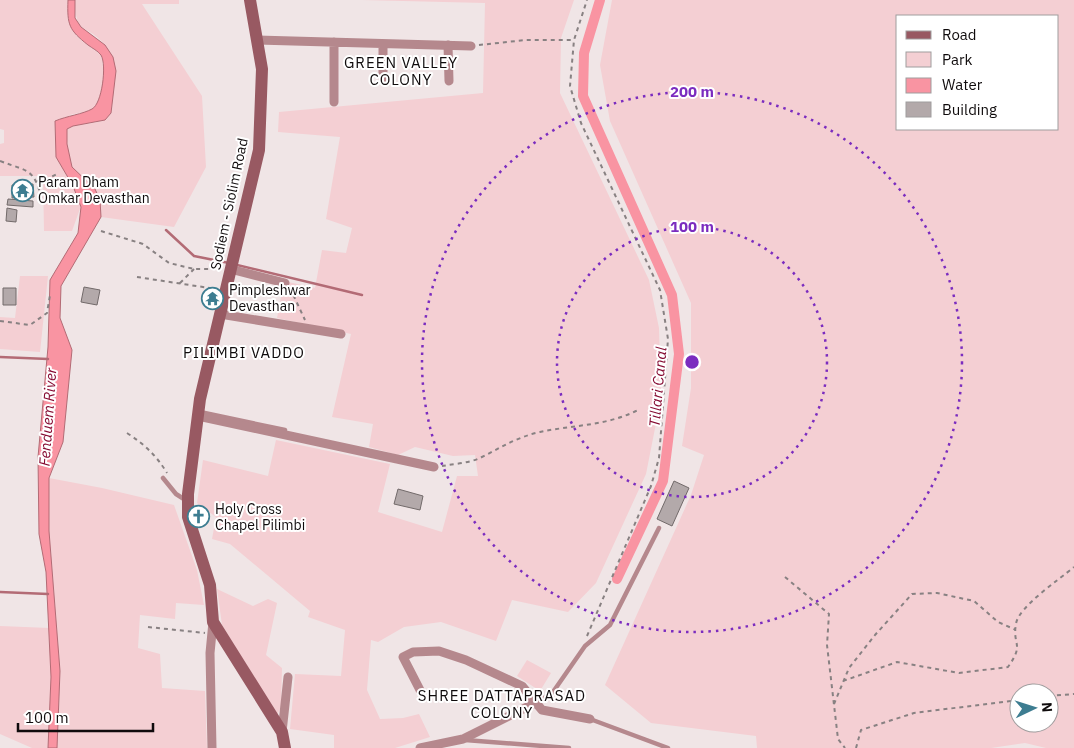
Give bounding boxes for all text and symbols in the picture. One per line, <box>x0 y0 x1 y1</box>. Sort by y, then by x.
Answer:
legend <box>896 15 1059 130</box>
text: Road <box>942 25 977 44</box>
text: Park <box>942 50 972 69</box>
district label: GREEN VALLEY COLONY <box>344 53 458 89</box>
text: Water <box>942 75 983 94</box>
text: 200 m <box>670 82 714 101</box>
text: Building <box>942 100 997 119</box>
street label: Sodiem - Siolim Road <box>206 136 252 272</box>
place label: Param Dham Omkar Devasthan <box>38 173 150 207</box>
temple icon: Param Dham Omkar Devasthan <box>10 178 34 202</box>
text: 100 m <box>670 217 714 236</box>
place label: Pimpleshwar Devasthan <box>229 281 311 315</box>
temple icon: Pimpleshwar Devasthan <box>201 286 225 310</box>
district label: PILIMBI VADDO <box>183 343 305 362</box>
water label: Tillari Canal <box>645 346 670 428</box>
centre of rings <box>683 353 701 371</box>
water label: Fenduem River <box>35 367 60 467</box>
place label: Holy Cross Chapel Pilimbi <box>215 500 305 534</box>
church icon: Holy Cross Chapel Pilimbi <box>187 505 211 529</box>
north arrow <box>1009 683 1059 733</box>
district label: SHREE DATTAPRASAD COLONY <box>418 686 586 722</box>
scale bar <box>18 700 152 732</box>
text: N <box>1038 701 1056 713</box>
text: 100 m <box>25 708 69 727</box>

